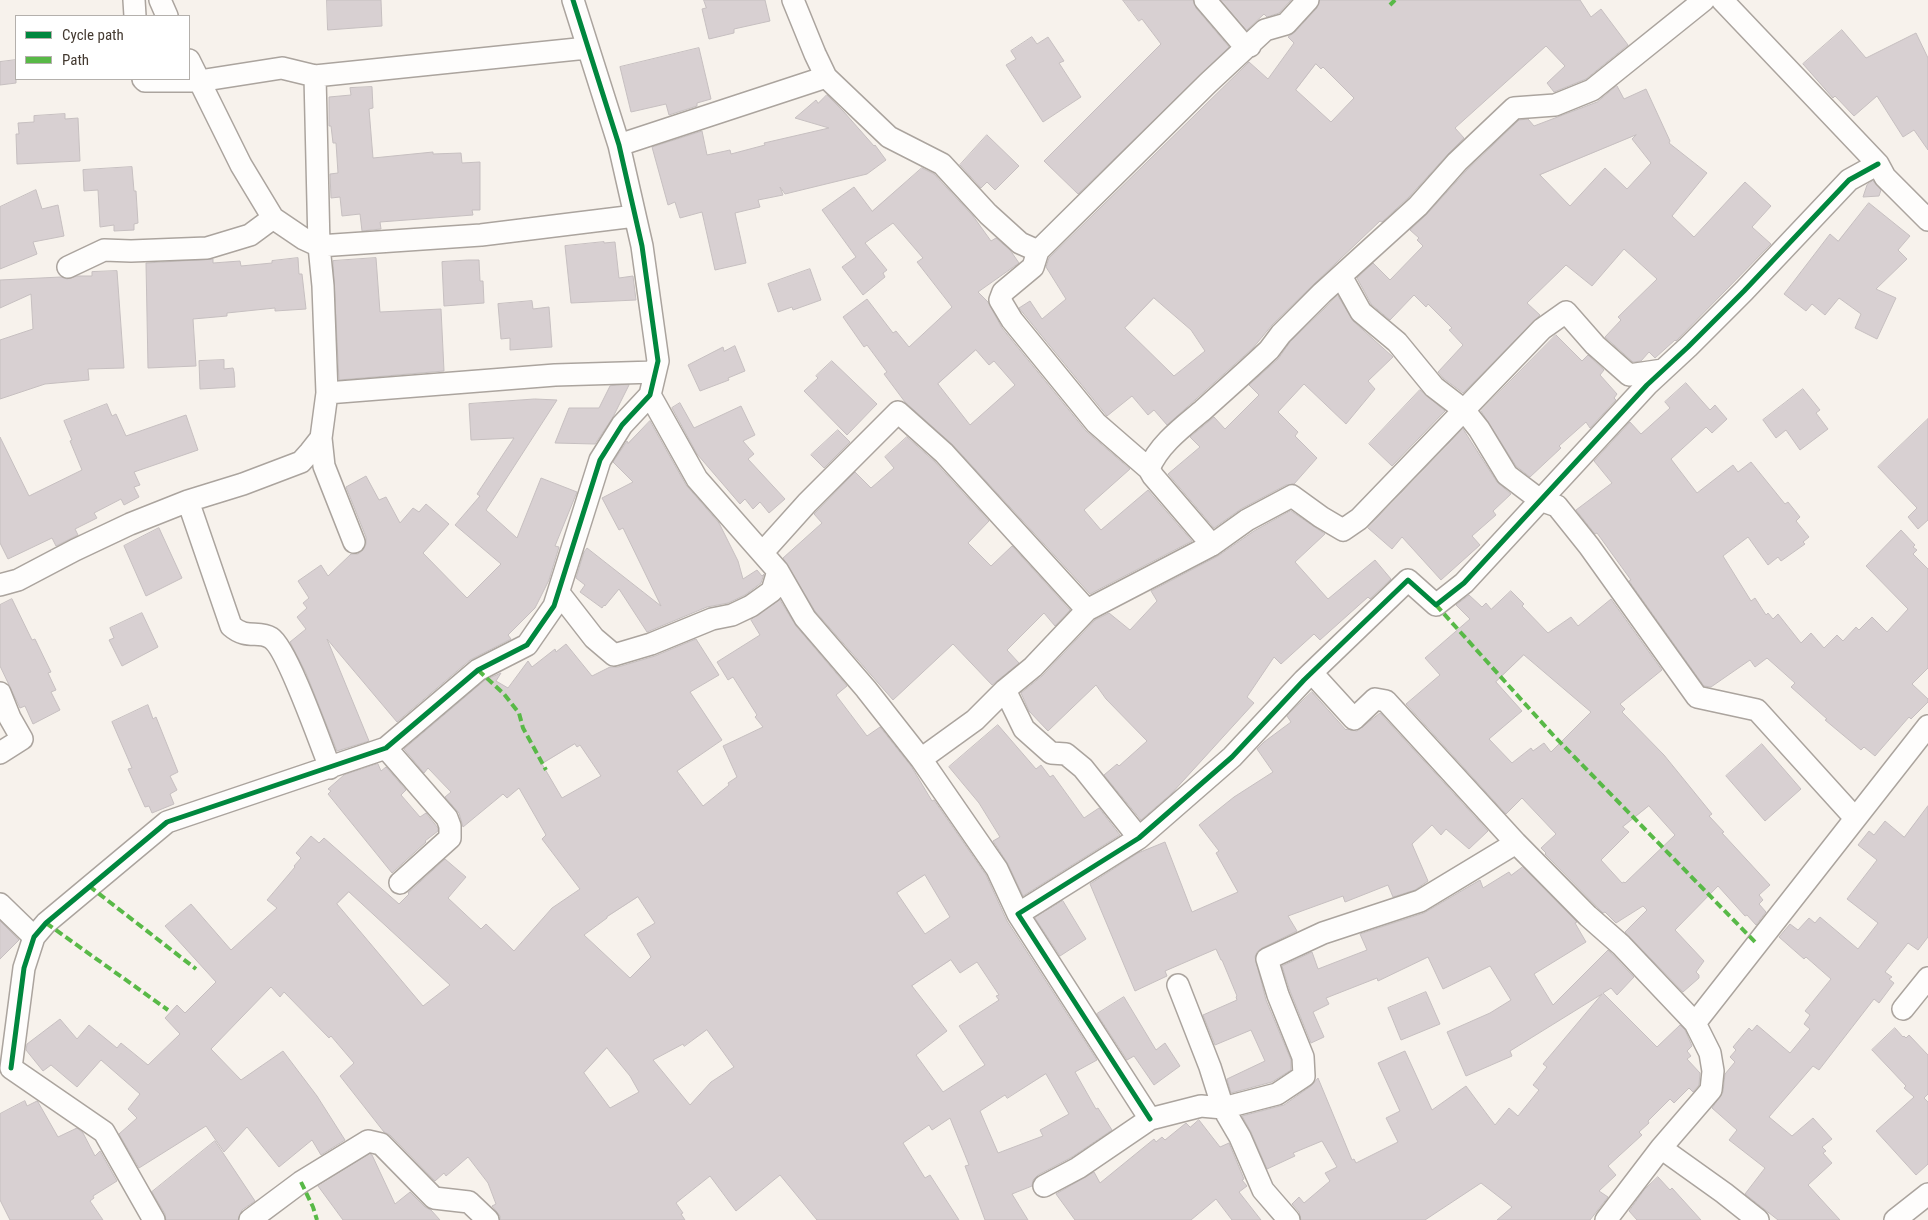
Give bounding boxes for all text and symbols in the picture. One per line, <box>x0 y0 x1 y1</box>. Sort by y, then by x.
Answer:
legend <box>15 15 190 80</box>
text: Cycle path <box>62 26 124 44</box>
text: Path <box>62 51 89 69</box>

